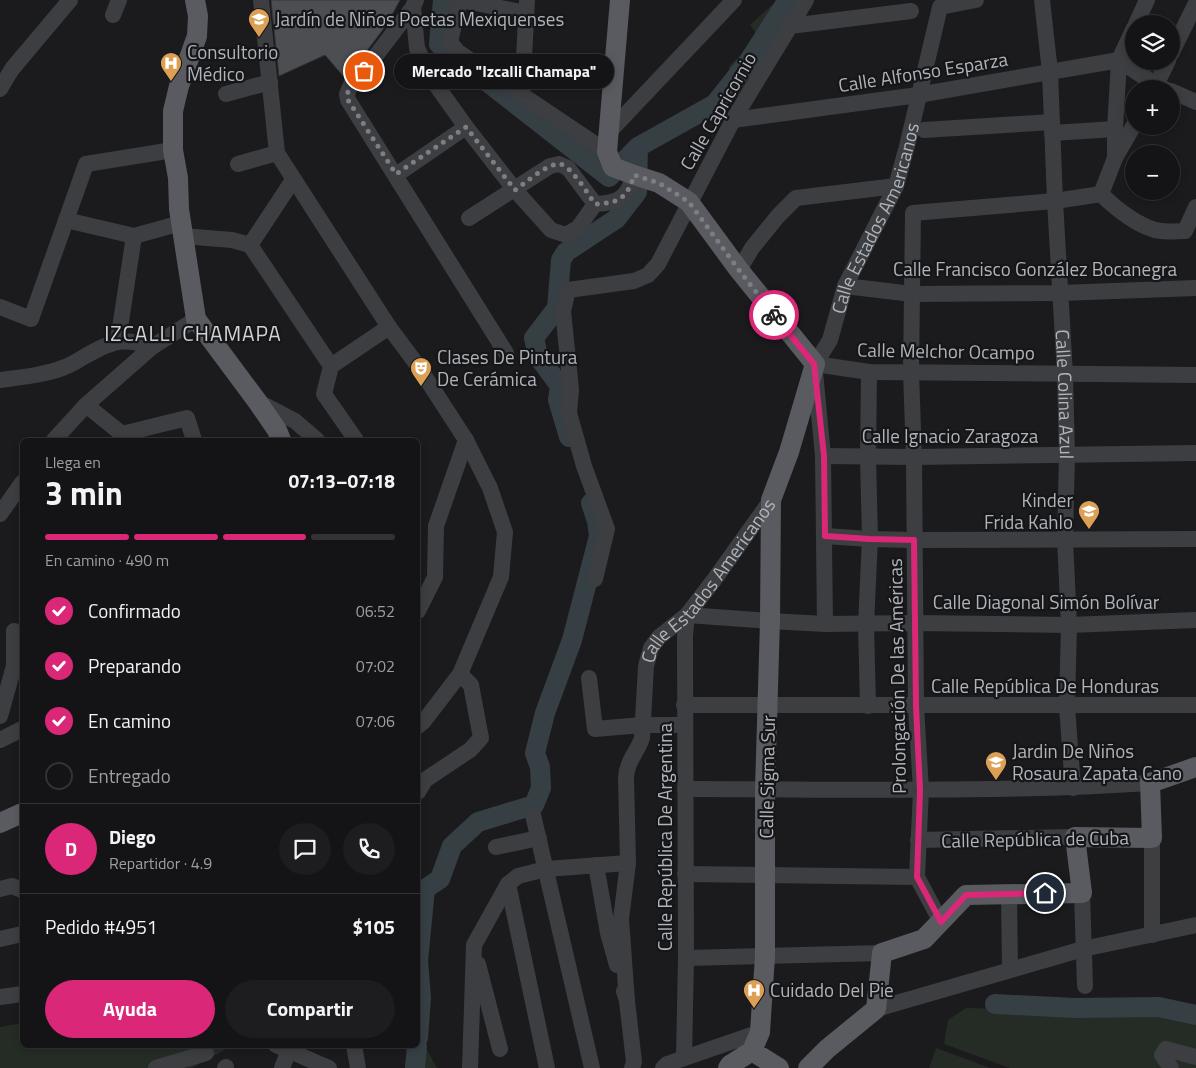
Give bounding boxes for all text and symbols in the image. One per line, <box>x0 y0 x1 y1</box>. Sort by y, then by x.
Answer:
place label: Jardín de Niños Poetas Mexiquenses <box>275 4 564 33</box>
school or university icon: Jardín de Niños Poetas Mexiquenses <box>247 7 271 38</box>
map controls <box>1125 15 1180 200</box>
button: layers <box>1125 15 1180 70</box>
place label: Consultorio Médico <box>187 37 278 88</box>
street label: Calle Alfonso Esparza <box>836 44 1010 99</box>
street label: Calle Capricornio <box>672 46 763 175</box>
pin <box>343 50 385 92</box>
hospital icon: Consultorio Médico <box>159 51 183 82</box>
callout: Mercado "Izcalli Chamapa" <box>394 54 614 88</box>
icon: bag <box>350 57 378 85</box>
text: Mercado "Izcalli Chamapa" <box>412 59 596 83</box>
button: + <box>1125 80 1180 135</box>
street label: Calle Estados Americanos <box>823 119 926 317</box>
button: − <box>1125 145 1180 200</box>
street label: Calle Francisco González Bocanegra <box>893 254 1178 283</box>
courier <box>749 290 799 340</box>
icon: bike <box>760 301 788 329</box>
district label: IZCALLI CHAMAPA <box>104 317 282 349</box>
street label: Calle Colina Azul <box>1048 329 1082 459</box>
street label: Calle Melchor Ocampo <box>857 334 1035 367</box>
place label: Clases De Pintura De Cerámica <box>437 342 578 393</box>
theatre icon: Clases De Pintura De Cerámica <box>409 356 433 387</box>
street label: Calle Ignacio Zaragoza <box>862 421 1039 450</box>
text: Llega en <box>45 450 101 474</box>
text: 07:13–07:18 <box>288 466 395 495</box>
text: 3 min <box>45 469 123 517</box>
place label: Kinder Frida Kahlo <box>984 485 1073 536</box>
street label: Calle Estados Americanos <box>633 492 782 666</box>
school or university icon: Kinder Frida Kahlo <box>1077 499 1101 530</box>
text: En camino · 490 m <box>45 548 169 572</box>
street label: Prolongación De las Américas <box>880 558 913 794</box>
street label: Calle Diagonal Simón Bolívar <box>933 587 1160 616</box>
text: Confirmado <box>88 596 181 625</box>
icon: check <box>45 597 73 625</box>
text: 06:52 <box>356 599 395 623</box>
text: Preparando <box>88 651 181 680</box>
icon: check <box>45 652 73 680</box>
text: 07:02 <box>356 654 395 678</box>
street label: Calle República De Honduras <box>931 671 1159 700</box>
text: En camino <box>88 706 171 735</box>
icon: check <box>45 707 73 735</box>
text: 07:06 <box>356 709 395 733</box>
street label: Calle Sigma Sur <box>751 715 782 839</box>
street label: Calle República De Argentina <box>650 723 679 951</box>
place label: Jardin De Niños Rosaura Zapata Cano <box>1012 736 1182 787</box>
school or university icon: Jardin De Niños Rosaura Zapata Cano <box>984 750 1008 781</box>
text: Entregado <box>88 761 171 790</box>
text: Diego <box>109 822 156 851</box>
street label: Calle República de Cuba <box>941 822 1130 855</box>
button: chat <box>279 823 331 875</box>
button: phone <box>343 823 395 875</box>
text: D <box>65 834 77 863</box>
text: Repartidor · 4.9 <box>109 851 212 875</box>
pin <box>1024 872 1066 914</box>
icon: home <box>1031 879 1059 907</box>
text: Pedido #4951 <box>45 912 157 941</box>
text: $105 <box>352 912 395 941</box>
place label: Cuidado Del Pie <box>770 975 894 1004</box>
hospital icon: Cuidado Del Pie <box>742 978 766 1009</box>
button: Ayuda <box>45 980 215 1038</box>
button: Compartir <box>225 980 395 1038</box>

